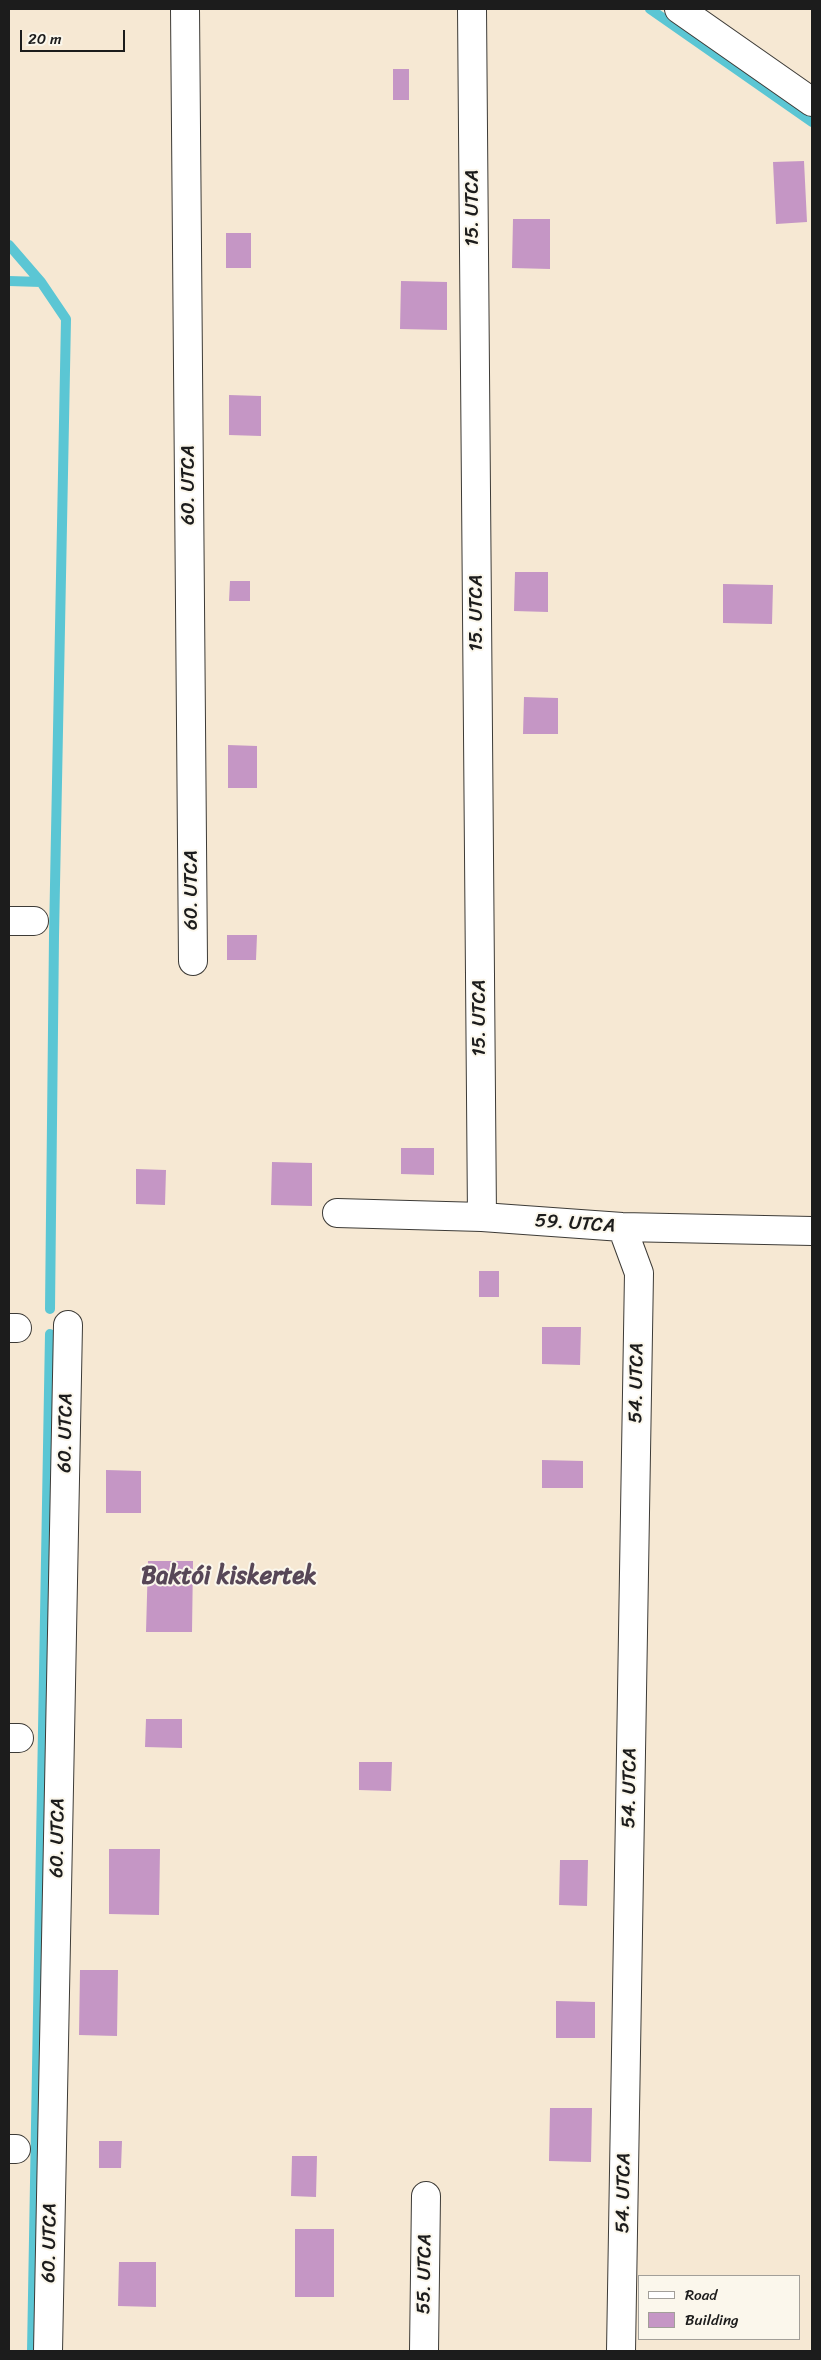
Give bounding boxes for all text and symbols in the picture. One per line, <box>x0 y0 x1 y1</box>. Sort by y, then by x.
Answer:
scale bar <box>22 20 128 52</box>
text: 20 m <box>28 26 62 52</box>
street label: 15. UTCA <box>462 170 484 246</box>
street label: 60. UTCA <box>178 445 200 525</box>
street label: 15. UTCA <box>466 575 488 651</box>
street label: 60. UTCA <box>181 850 203 930</box>
street label: 15. UTCA <box>469 980 491 1056</box>
street label: 59. UTCA <box>534 1210 616 1238</box>
street label: 54. UTCA <box>625 1343 649 1423</box>
street label: 60. UTCA <box>54 1393 78 1473</box>
district label: Baktói kiskertek <box>141 1563 317 1591</box>
street label: 54. UTCA <box>618 1748 642 1828</box>
street label: 60. UTCA <box>46 1798 70 1878</box>
street label: 54. UTCA <box>612 2153 636 2233</box>
street label: 60. UTCA <box>38 2203 62 2283</box>
street label: 55. UTCA <box>413 2234 437 2314</box>
legend <box>638 2275 801 2340</box>
text: Road <box>685 2282 717 2308</box>
text: Building <box>685 2307 739 2333</box>

